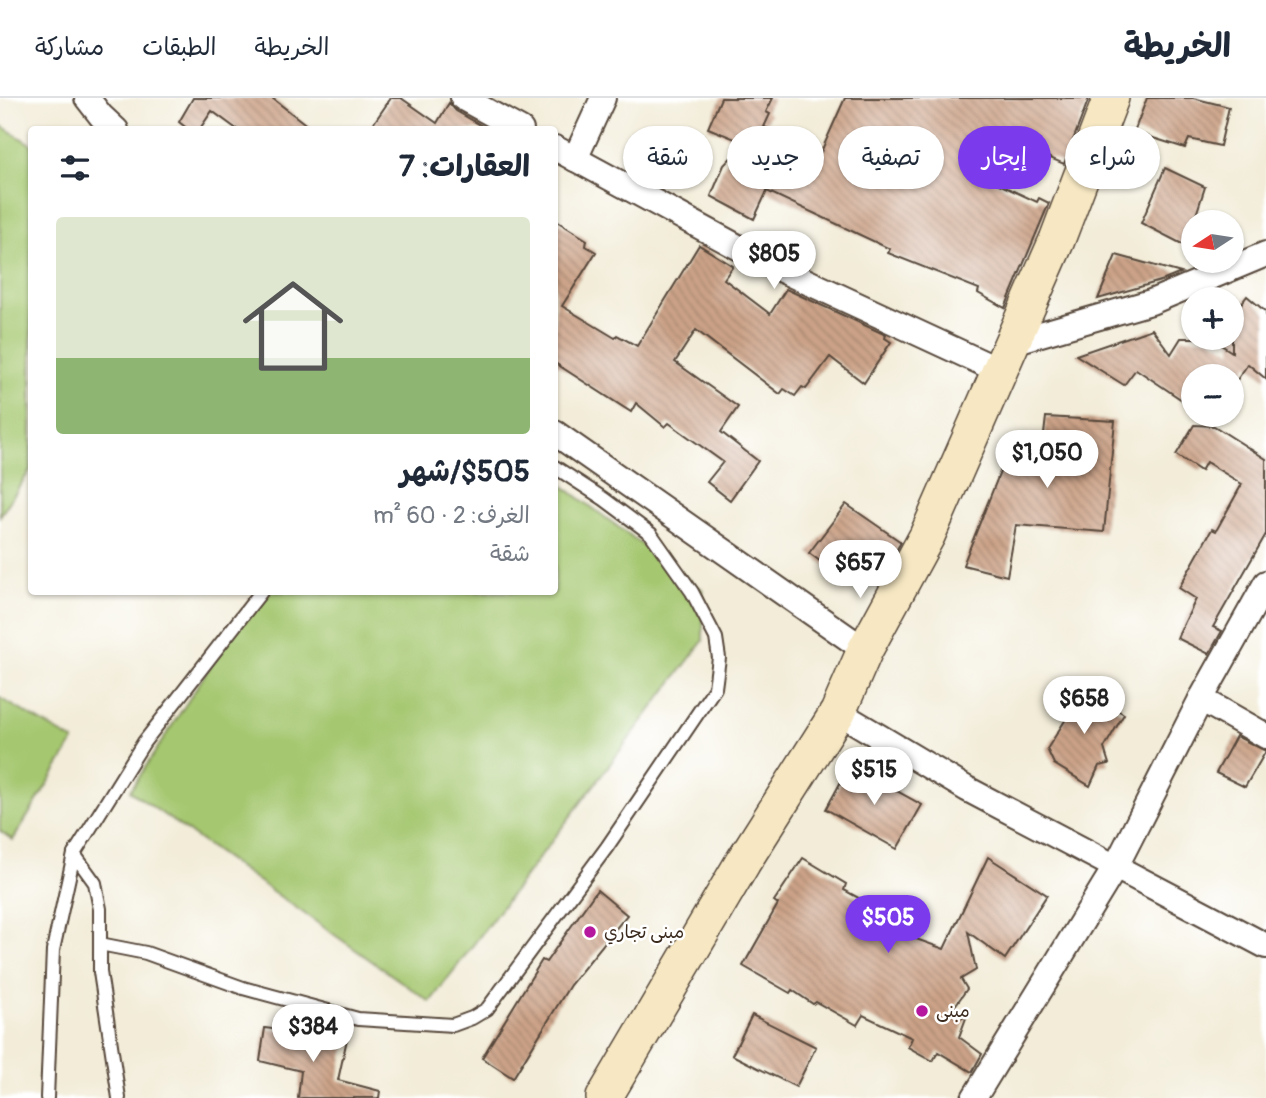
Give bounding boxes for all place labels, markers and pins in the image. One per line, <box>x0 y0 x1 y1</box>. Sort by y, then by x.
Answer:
pin: $805 <box>733 232 815 291</box>
pin: $1,050 <box>990 430 1104 490</box>
pin: $657 <box>819 540 901 600</box>
pin: $658 <box>1043 676 1125 736</box>
pin: $515 <box>833 748 915 807</box>
pin: $505 <box>847 896 929 955</box>
place label: مبنى تجاري <box>604 921 684 945</box>
marker: مبنى تجاري <box>582 924 598 940</box>
place label: مبنى <box>936 1000 970 1023</box>
marker: مبنى <box>914 1003 930 1019</box>
pin: $384 <box>272 1004 354 1064</box>

